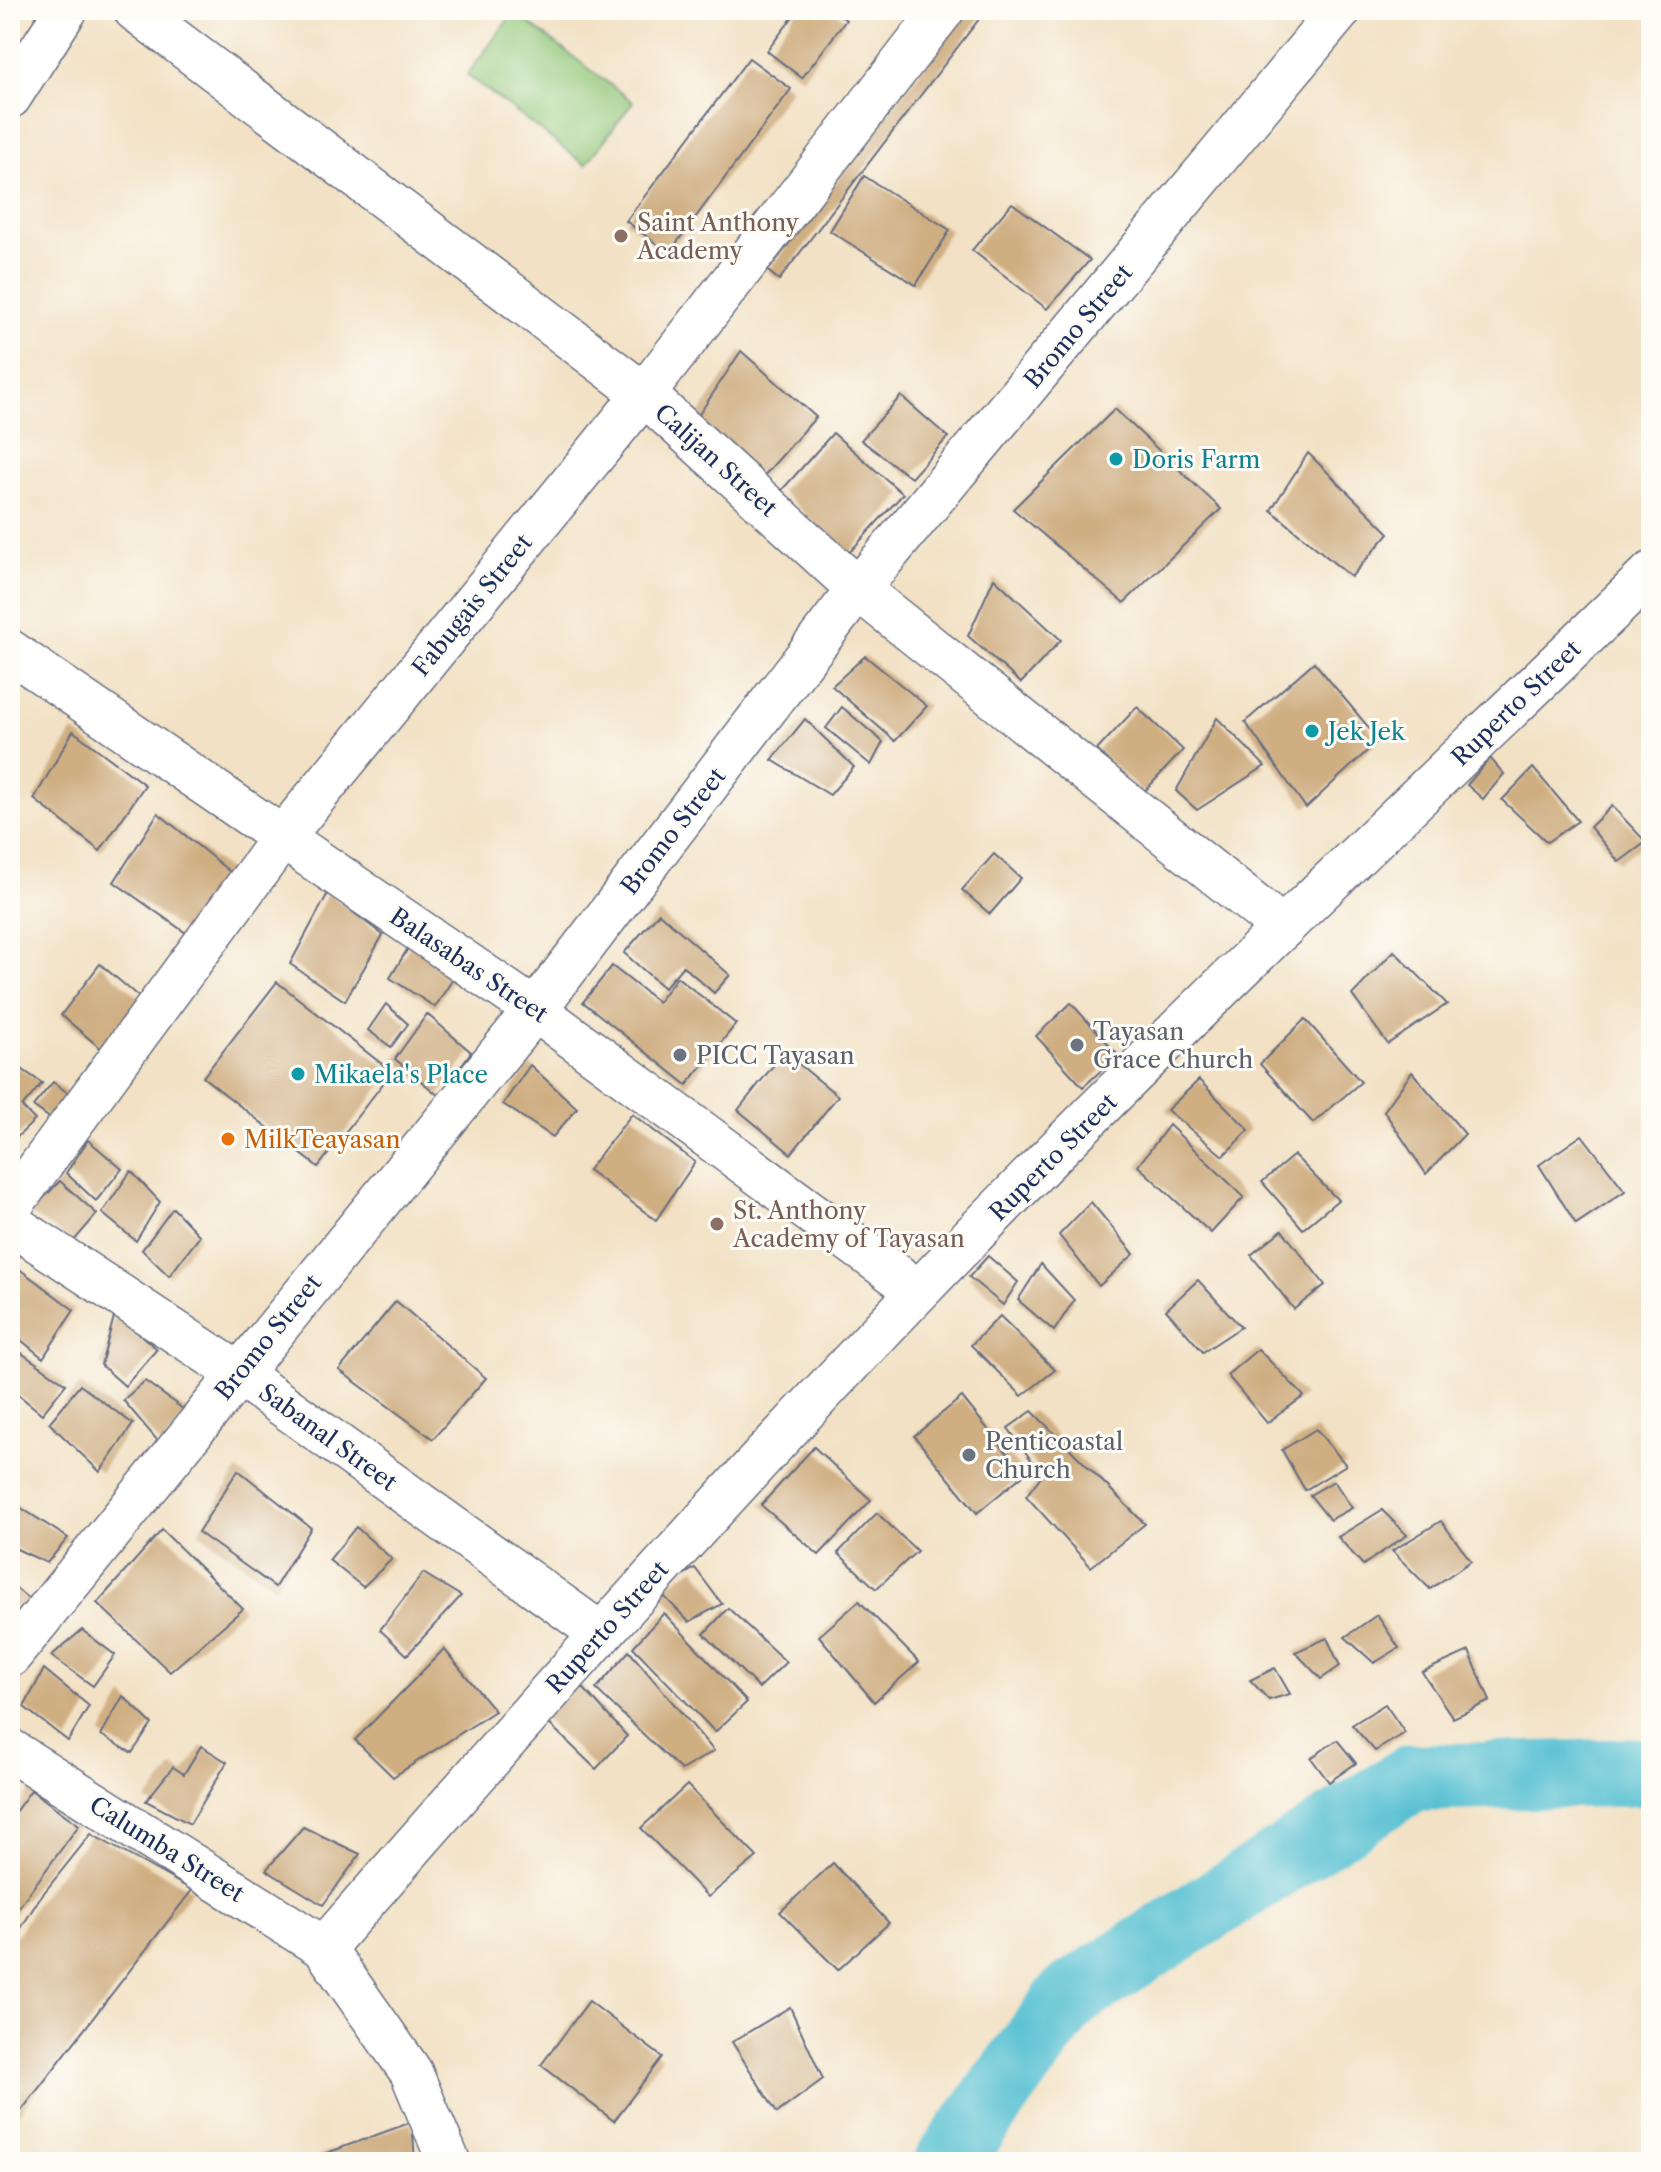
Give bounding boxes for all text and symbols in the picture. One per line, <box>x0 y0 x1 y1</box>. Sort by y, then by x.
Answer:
place label: Saint Anthony Academy <box>636 208 800 265</box>
marker: Saint Anthony Academy <box>612 227 630 245</box>
street label: Bromo Street <box>1018 258 1139 394</box>
street label: Calijan Street <box>649 398 783 523</box>
place label: Doris Farm <box>1132 445 1260 474</box>
marker: Doris Farm <box>1107 450 1125 468</box>
street label: Fabugais Street <box>406 528 538 682</box>
street label: Ruperto Street <box>1445 634 1587 772</box>
place label: Jek Jek <box>1324 717 1406 746</box>
marker: Jek Jek <box>1303 722 1321 740</box>
street label: Bromo Street <box>615 762 732 900</box>
street label: Balasabas Street <box>384 901 554 1029</box>
place label: Tayasan Grace Church <box>1093 1017 1253 1074</box>
marker: Tayasan Grace Church <box>1068 1036 1086 1054</box>
place label: PICC Tayasan <box>696 1041 855 1070</box>
marker: PICC Tayasan <box>671 1046 689 1064</box>
place label: Mikaela's Place <box>314 1060 488 1089</box>
marker: Mikaela's Place <box>289 1065 307 1083</box>
street label: Ruperto Street <box>983 1087 1123 1227</box>
place label: MilkTeayasan <box>244 1125 401 1154</box>
marker: MilkTeayasan <box>219 1130 237 1148</box>
place label: St. Anthony Academy of Tayasan <box>732 1196 965 1253</box>
marker: St. Anthony Academy of Tayasan <box>708 1215 726 1233</box>
street label: Bromo Street <box>209 1268 328 1405</box>
street label: Sabanal Street <box>253 1377 403 1497</box>
place label: Penticoastal Church <box>985 1427 1123 1484</box>
marker: Penticoastal Church <box>960 1446 978 1464</box>
street label: Ruperto Street <box>540 1554 674 1699</box>
street label: Calumba Street <box>84 1790 250 1908</box>

